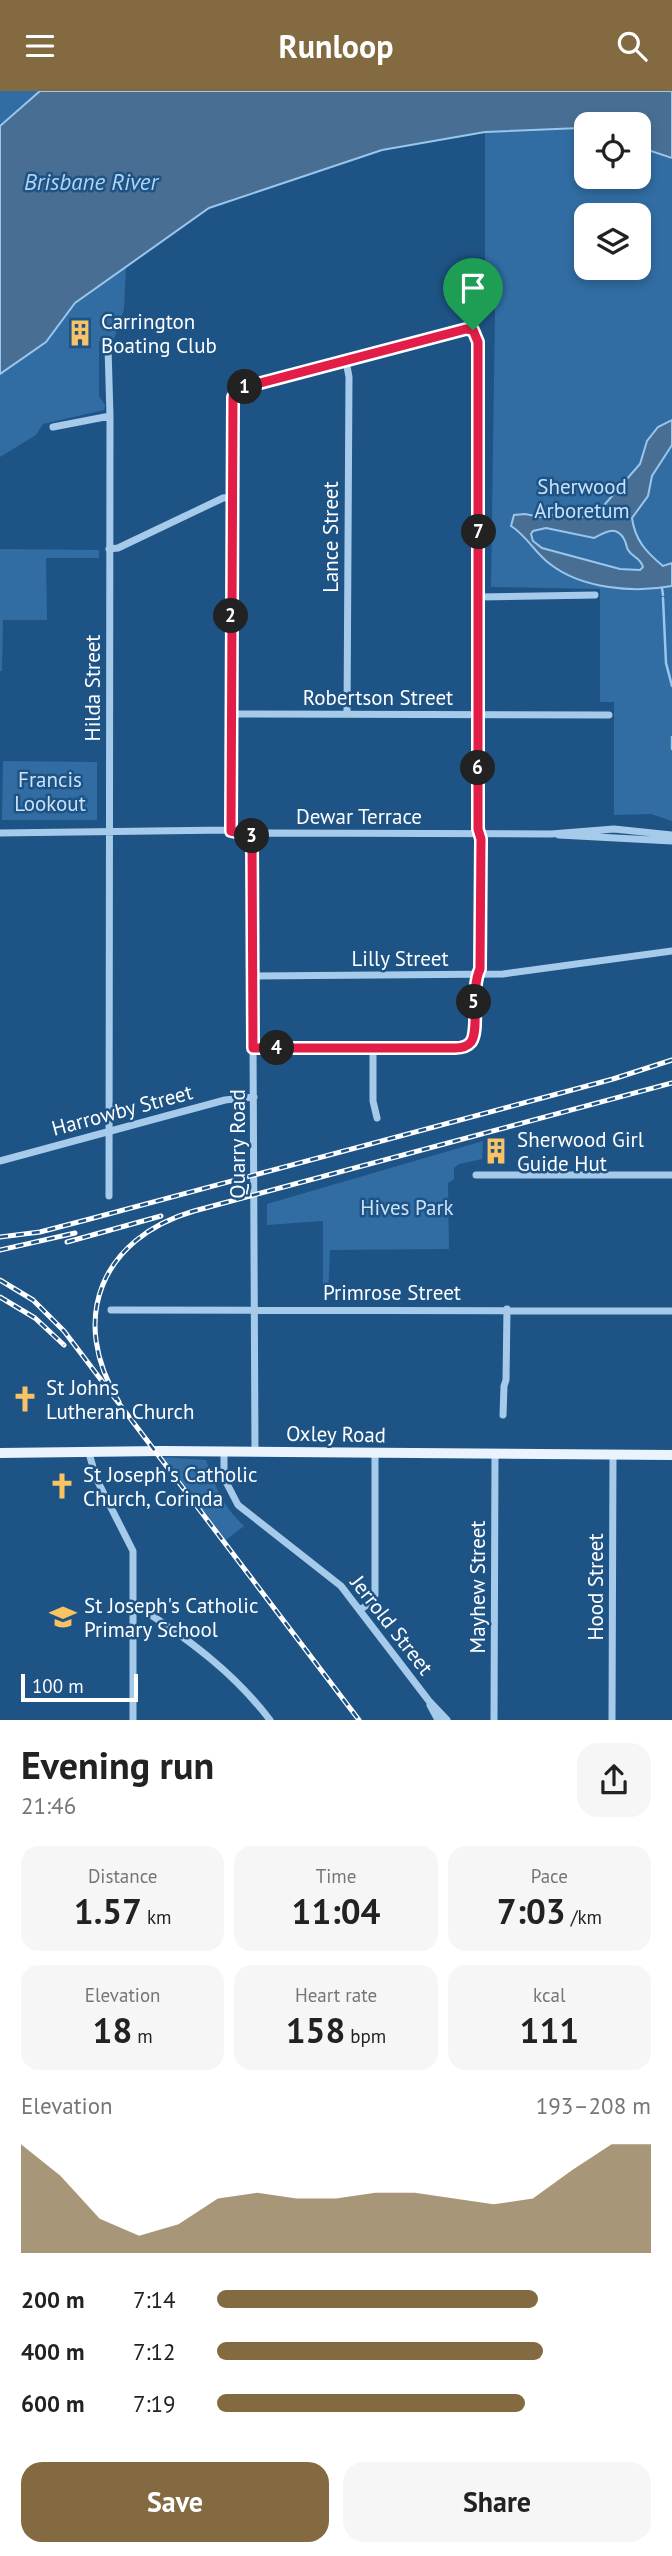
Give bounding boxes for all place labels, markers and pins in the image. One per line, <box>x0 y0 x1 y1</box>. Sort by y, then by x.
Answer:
pin <box>443 258 503 330</box>
place label: Carrington Boating Club <box>101 308 217 359</box>
building icon: Carrington Boating Club <box>65 318 95 348</box>
pin: 1 <box>228 369 262 405</box>
pin: 7 <box>462 515 496 549</box>
pin: 2 <box>214 599 248 633</box>
pin: 6 <box>461 751 496 785</box>
pin: 3 <box>234 819 270 853</box>
pin: 5 <box>456 985 491 1019</box>
pin: 4 <box>260 1031 294 1065</box>
place label: Sherwood Girl Guide Hut <box>517 1126 644 1177</box>
building icon: Sherwood Girl Guide Hut <box>481 1136 511 1166</box>
place label: St Johns Lutheran Church <box>46 1374 195 1425</box>
church icon: St Johns Lutheran Church <box>10 1384 40 1414</box>
place label: St Joseph's Catholic Church, Corinda <box>83 1461 257 1512</box>
church icon: St Joseph's Catholic Church, Corinda <box>47 1471 77 1501</box>
place label: St Joseph's Catholic Primary School <box>84 1592 258 1643</box>
school or university icon: St Joseph's Catholic Primary School <box>48 1602 78 1632</box>

